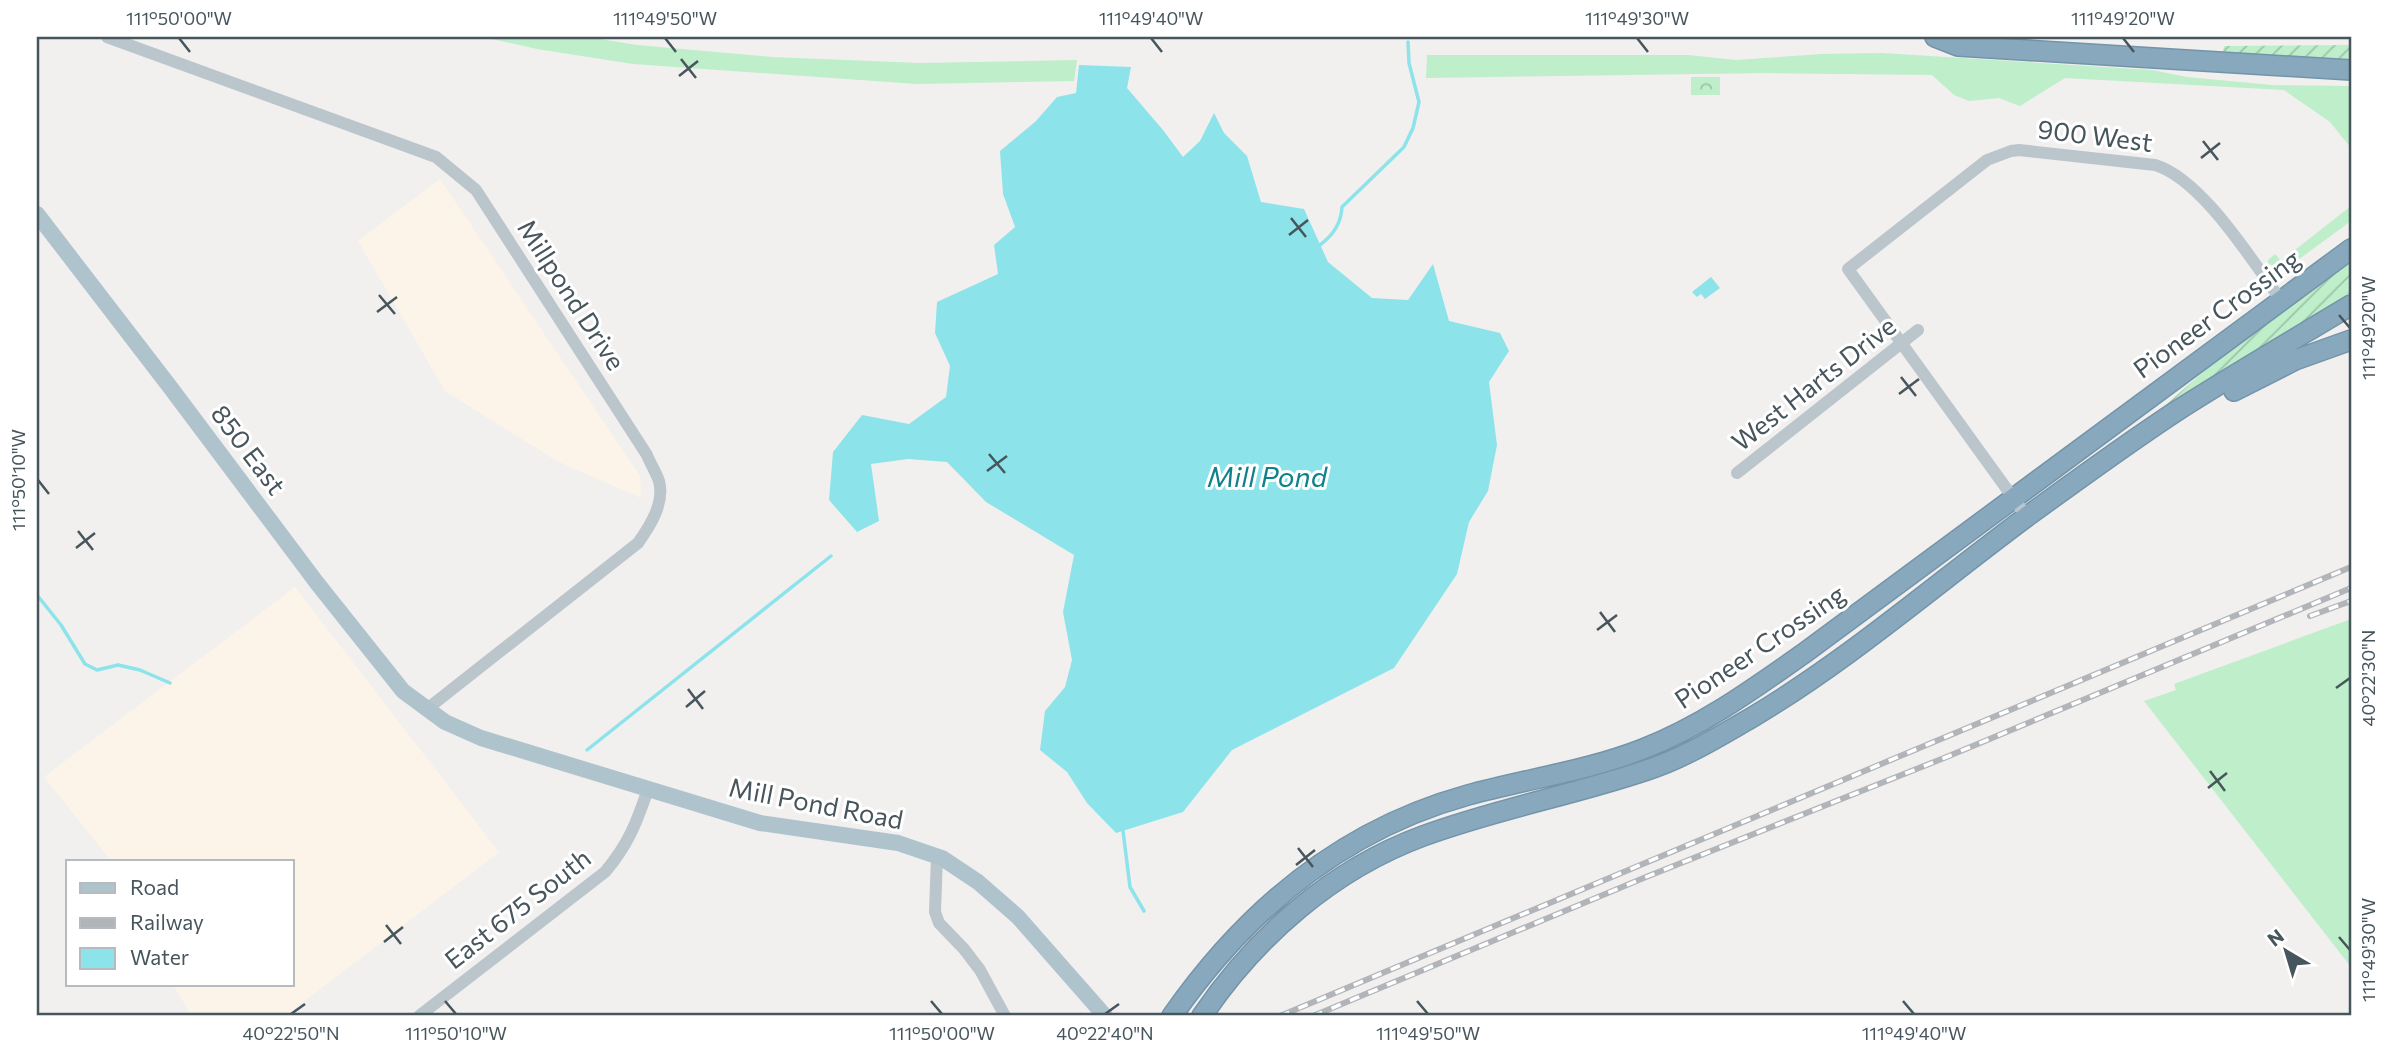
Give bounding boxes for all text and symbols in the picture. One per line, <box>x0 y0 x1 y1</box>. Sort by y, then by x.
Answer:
text: 111°50'00"W <box>126 7 232 29</box>
text: 111°49'50"W <box>613 7 717 29</box>
text: 111°49'40"W <box>1099 7 1203 29</box>
text: 111°49'30"W <box>1585 7 1689 29</box>
text: 111°49'20"W <box>2071 7 2175 29</box>
street label: 900 West <box>2036 112 2154 157</box>
street label: Millpond Drive <box>512 213 632 375</box>
street label: Pioneer Crossing <box>2127 242 2306 384</box>
text: 111°49'20"W <box>2357 276 2379 380</box>
street label: West Harts Drive <box>1725 309 1901 456</box>
street label: 850 East <box>205 398 293 500</box>
text: 111°50'10"W <box>7 429 29 531</box>
water label: Mill Pond <box>1207 459 1329 493</box>
street label: Pioneer Crossing <box>1668 577 1850 714</box>
text: 40°22'30"N <box>2357 630 2379 726</box>
street label: Mill Pond Road <box>727 770 906 835</box>
street label: East 675 South <box>438 841 596 974</box>
legend <box>66 860 294 986</box>
text: Road <box>130 874 179 899</box>
text: 111°49'30"W <box>2357 898 2379 1002</box>
text: Railway <box>130 909 204 934</box>
north arrow <box>2252 916 2322 986</box>
text: N <box>2263 924 2288 951</box>
text: Water <box>130 944 189 969</box>
text: 40°22'50"N <box>243 1022 339 1044</box>
text: 111°50'10"W <box>405 1022 507 1044</box>
text: 111°50'00"W <box>889 1022 995 1044</box>
text: 40°22'40"N <box>1056 1022 1154 1044</box>
text: 111°49'50"W <box>1376 1022 1480 1044</box>
text: 111°49'40"W <box>1862 1022 1966 1044</box>

